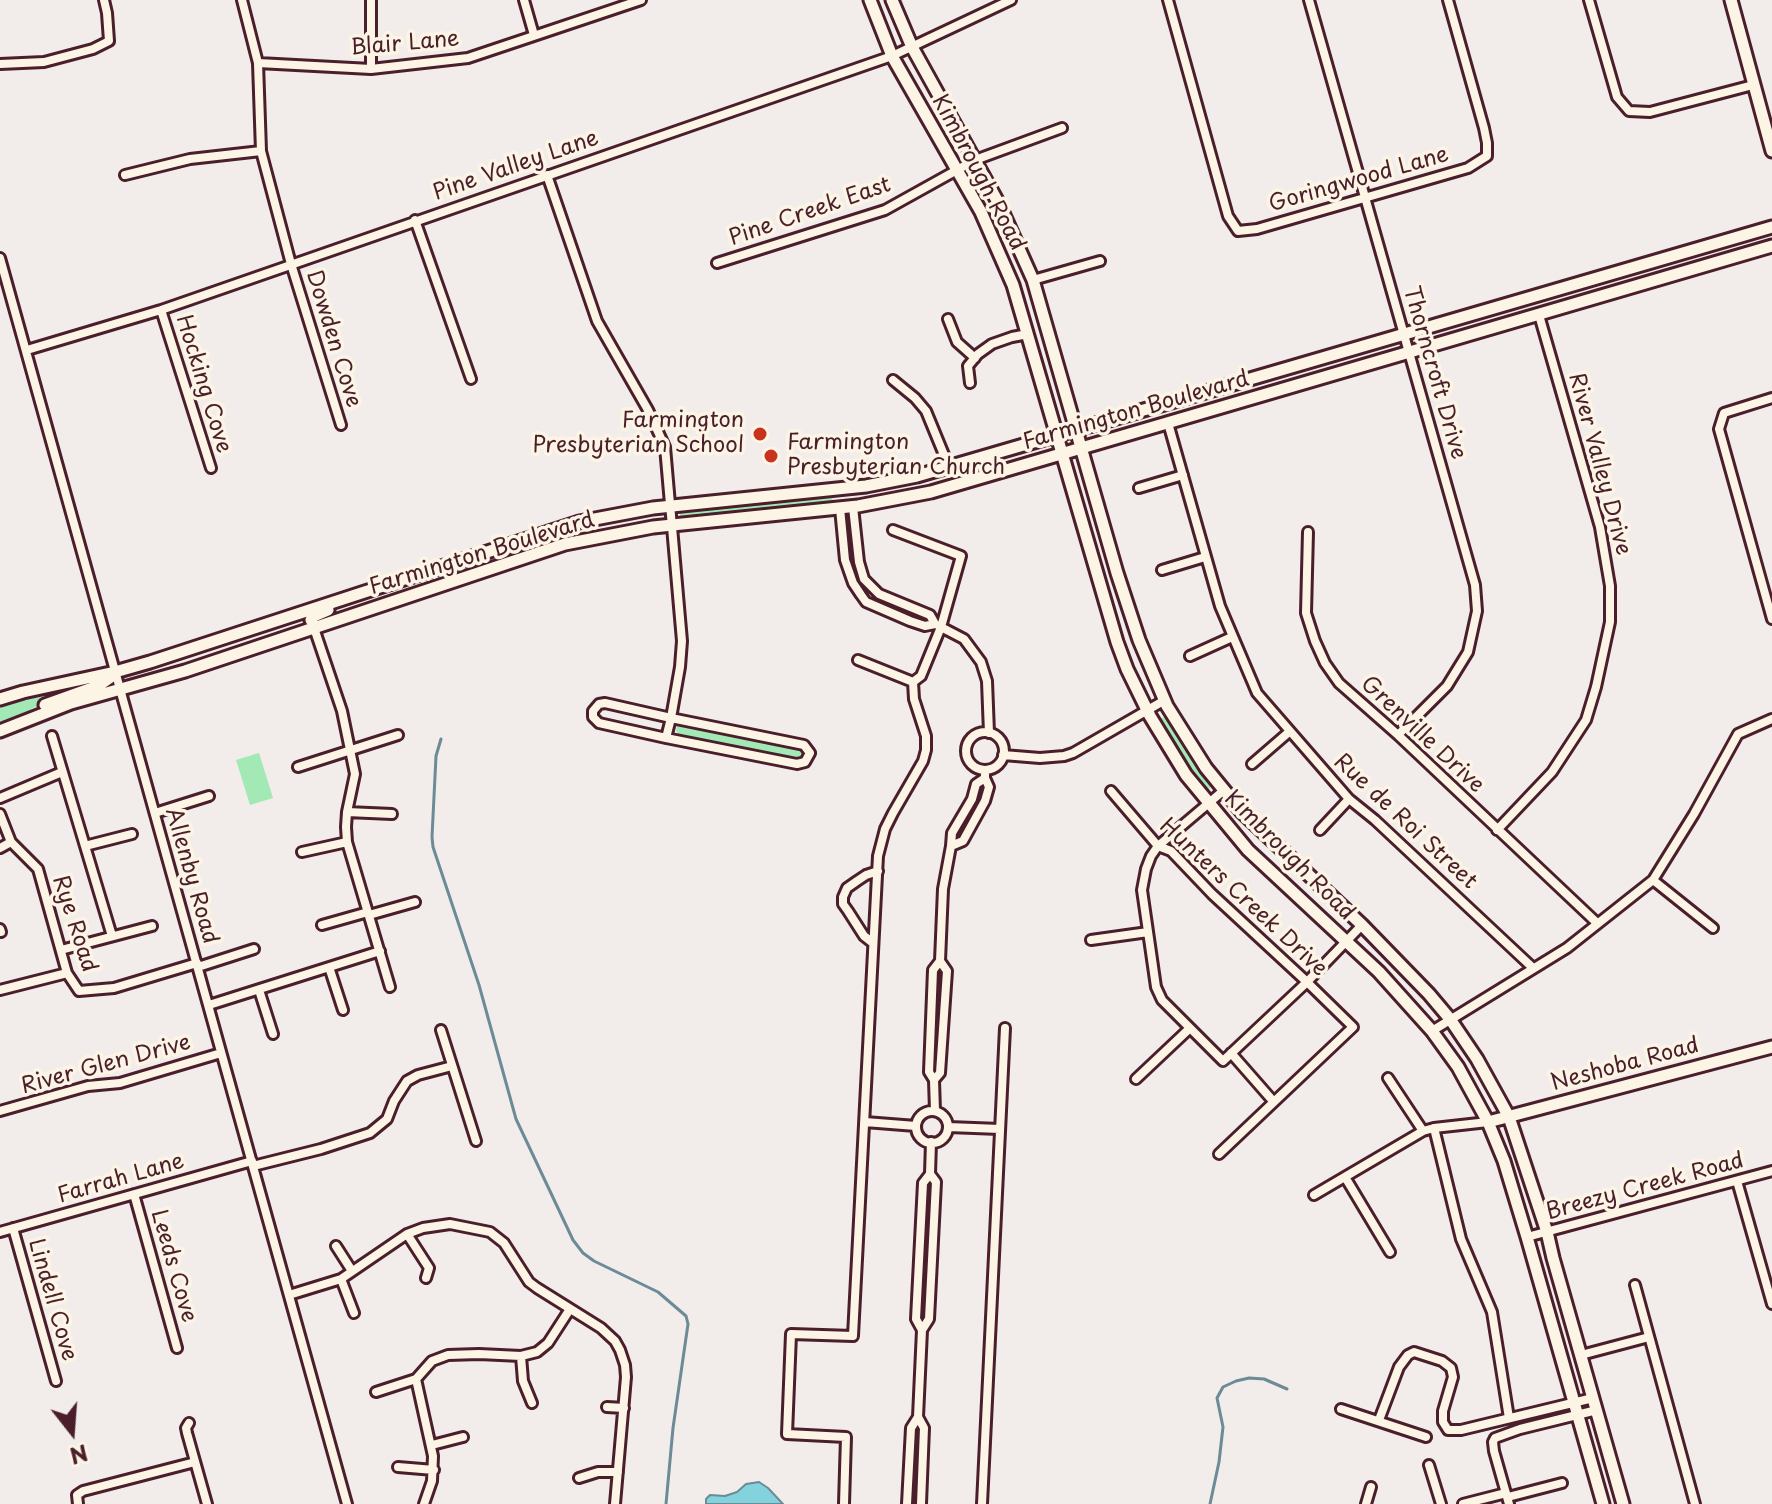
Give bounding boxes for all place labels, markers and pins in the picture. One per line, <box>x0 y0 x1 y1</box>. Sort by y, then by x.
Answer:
place label: Farmington Presbyterian School <box>532 408 744 460</box>
marker: Farmington Presbyterian School <box>751 425 769 443</box>
place label: Farmington Presbyterian Church <box>787 430 1005 482</box>
marker: Farmington Presbyterian Church <box>762 447 780 465</box>

